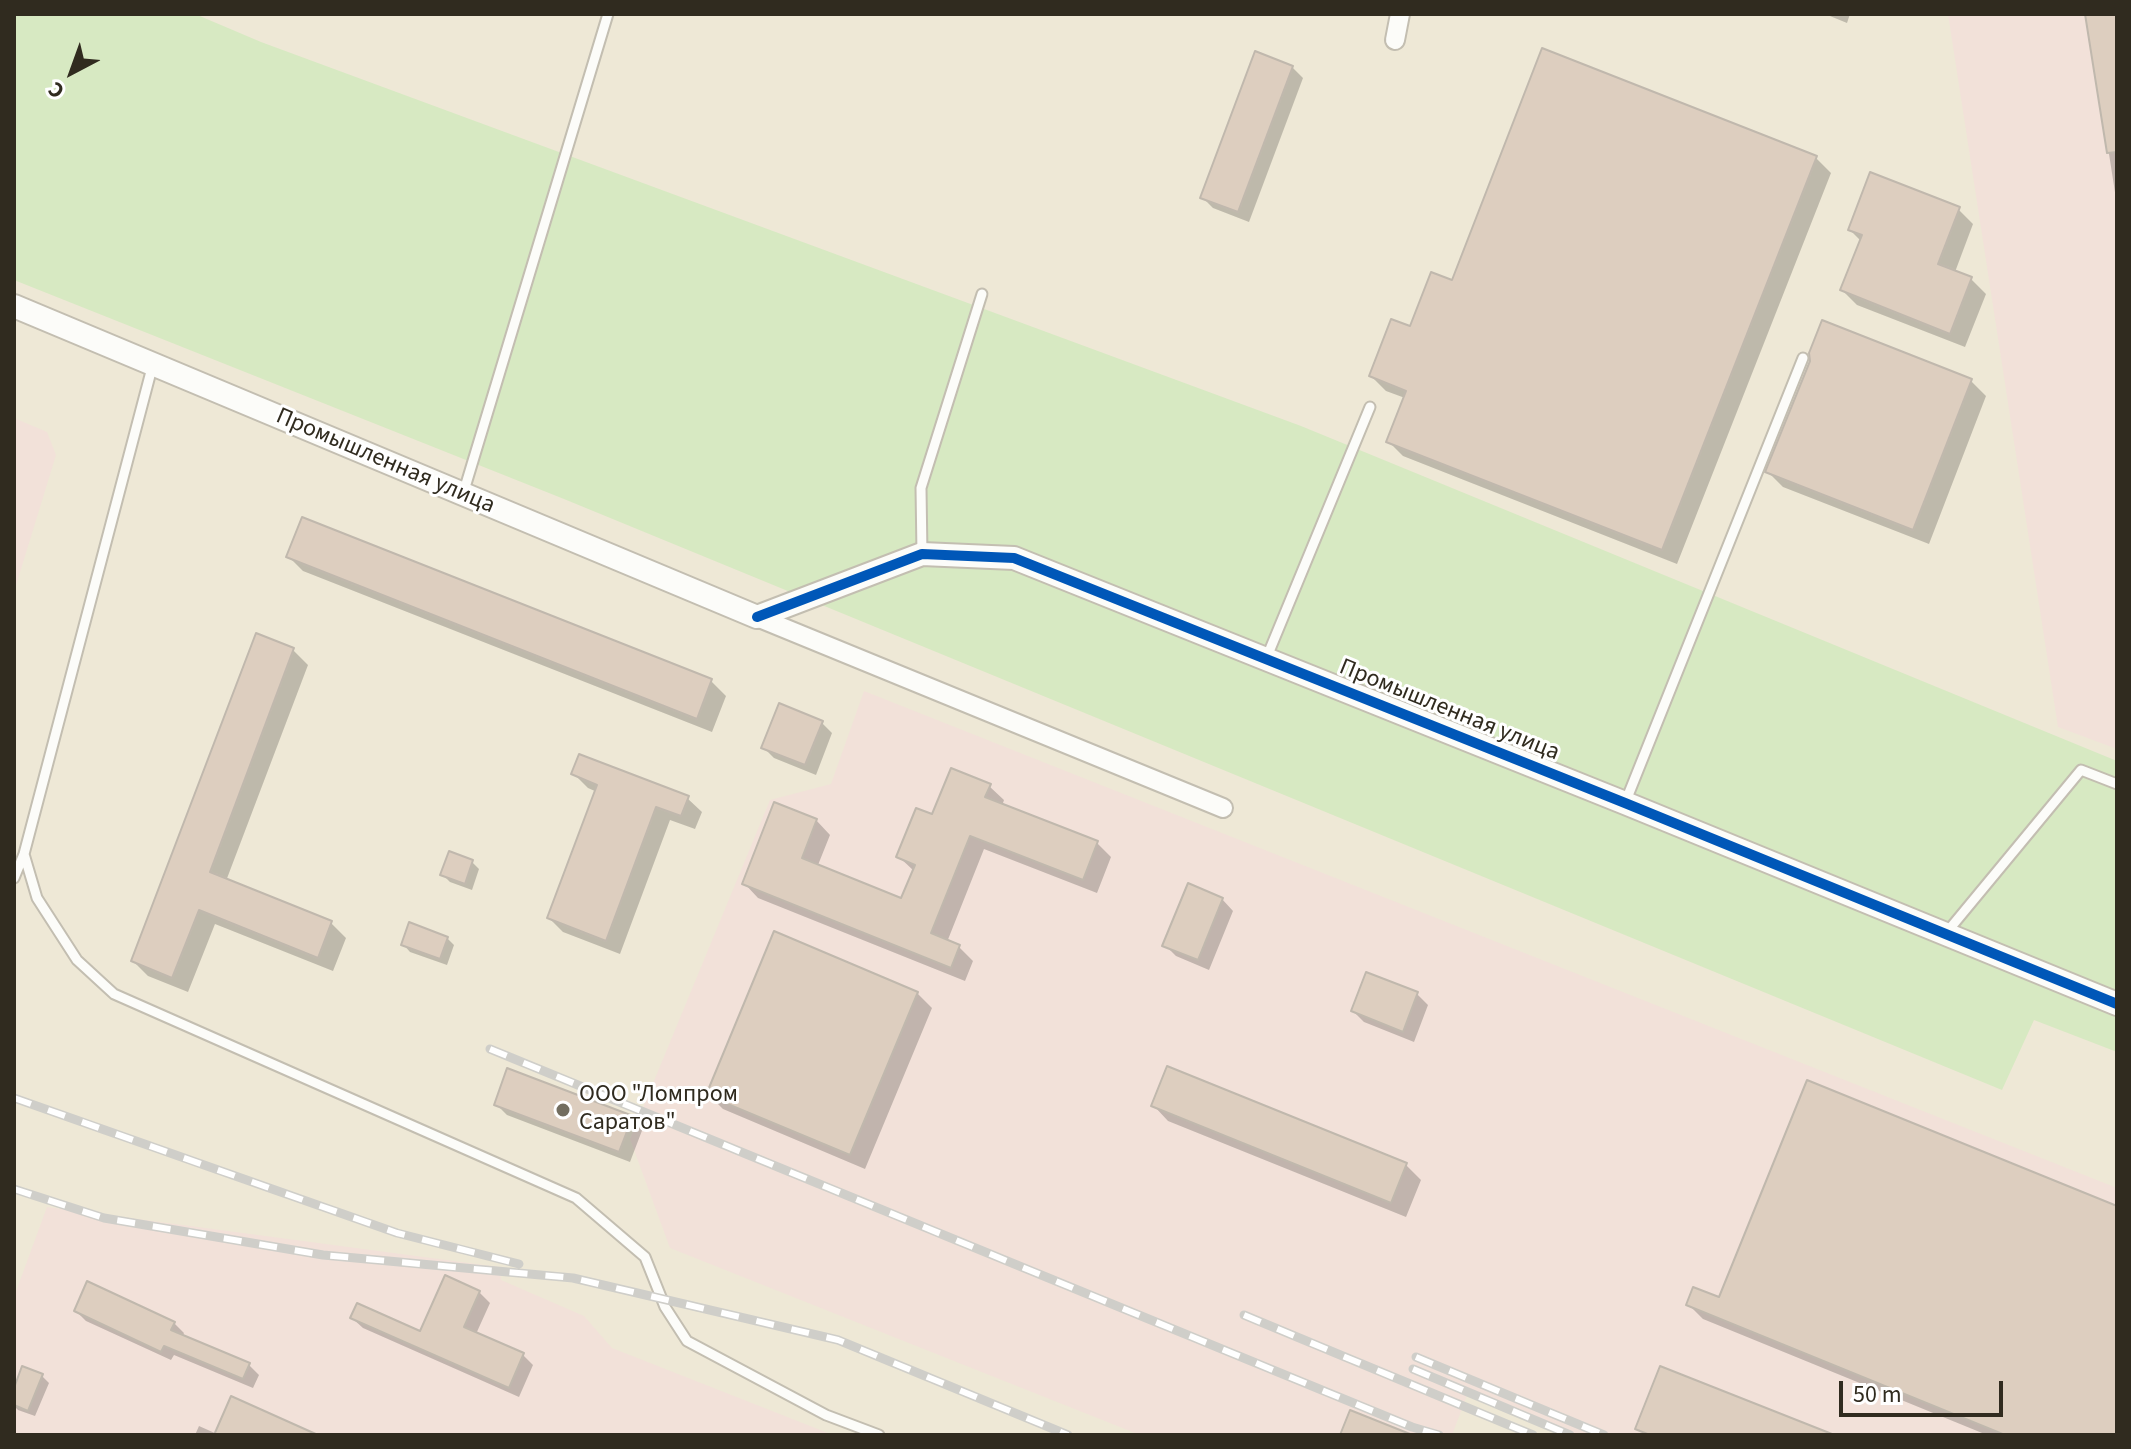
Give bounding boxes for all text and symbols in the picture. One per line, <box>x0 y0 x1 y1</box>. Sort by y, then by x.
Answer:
north arrow <box>32 32 112 112</box>
text: С <box>41 74 72 106</box>
street label: Промышленная улица <box>271 403 499 521</box>
street label: Промышленная улица <box>1335 654 1563 768</box>
place label: ООО "Ломпром Саратов" <box>579 1082 738 1138</box>
marker: ООО "Ломпром Саратов" <box>554 1101 572 1119</box>
scale bar <box>1843 1365 2007 1415</box>
text: 50 m <box>1853 1377 1902 1412</box>

